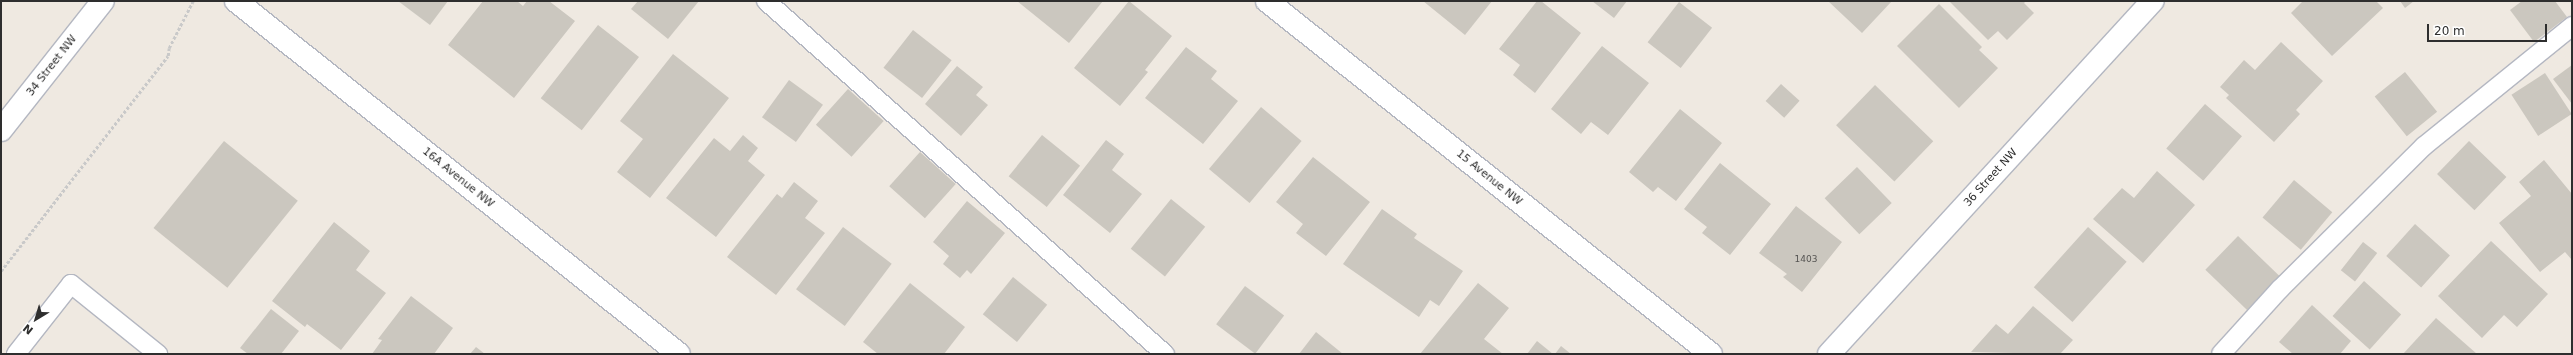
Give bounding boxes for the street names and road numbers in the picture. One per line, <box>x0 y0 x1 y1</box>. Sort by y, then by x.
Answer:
street label: 34 Street NW <box>24 33 80 99</box>
street label: 16A Avenue NW <box>419 145 497 211</box>
street label: 36 Street NW <box>1961 146 2021 210</box>
street label: 15 Avenue NW <box>1453 147 1525 209</box>

